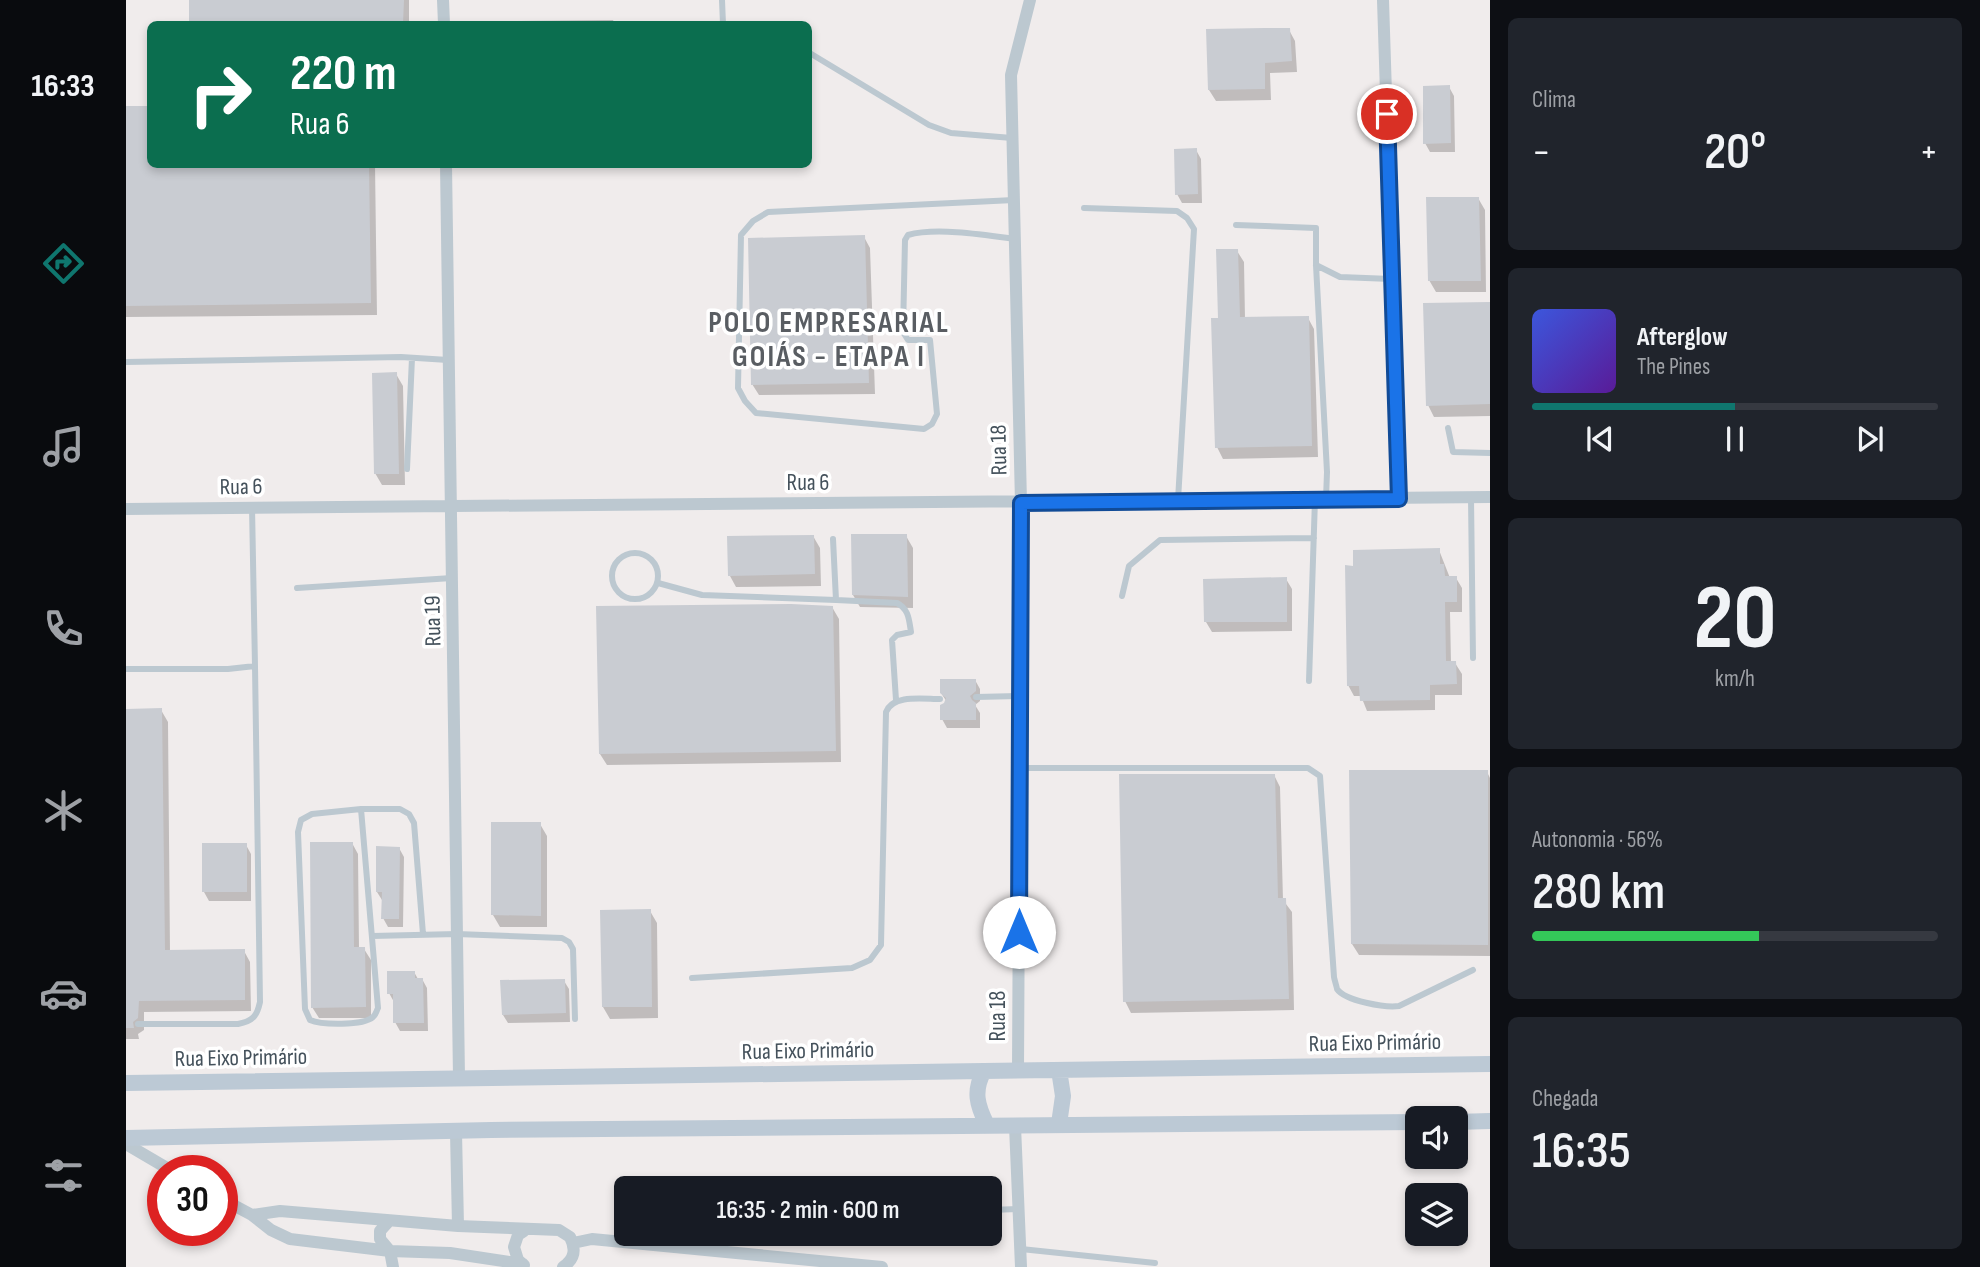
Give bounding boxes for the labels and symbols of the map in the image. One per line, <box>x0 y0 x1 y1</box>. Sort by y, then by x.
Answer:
pin <box>1357 84 1417 144</box>
district label: POLO EMPRESARIAL GOIÁS - ETAPA I <box>708 305 950 375</box>
street label: Rua 18 <box>985 424 1013 476</box>
street label: Rua 6 <box>787 469 829 497</box>
street label: Rua 6 <box>219 473 263 501</box>
street label: Rua 19 <box>419 595 447 647</box>
position arrow <box>982 895 1056 969</box>
street label: Rua 18 <box>984 991 1012 1041</box>
street label: Rua Eixo Primário <box>1308 1028 1442 1058</box>
street label: Rua Eixo Primário <box>741 1036 875 1066</box>
street label: Rua Eixo Primário <box>174 1043 308 1073</box>
speed limit sign: 30 <box>147 1155 238 1246</box>

